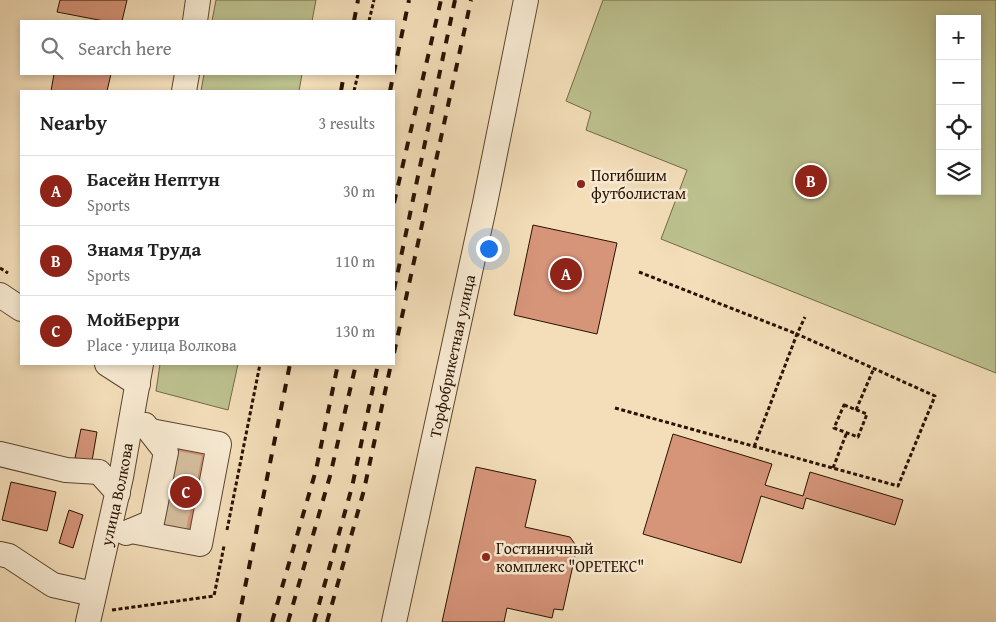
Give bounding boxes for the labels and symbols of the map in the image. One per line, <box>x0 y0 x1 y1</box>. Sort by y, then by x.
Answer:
pin: B <box>795 162 827 200</box>
place label: Погибшим футболистам <box>591 163 686 205</box>
marker: Погибшим футболистам <box>575 178 587 190</box>
your location <box>476 236 502 262</box>
pin: A <box>550 255 582 293</box>
street label: Торфобрикетная улица <box>422 272 481 440</box>
street label: улица Волкова <box>94 440 139 549</box>
pin: C <box>170 473 202 511</box>
place label: Гостиничный комплекс "ОРЕТЕКС" <box>496 536 644 578</box>
marker: Гостиничный комплекс "ОРЕТЕКС" <box>480 551 492 563</box>

